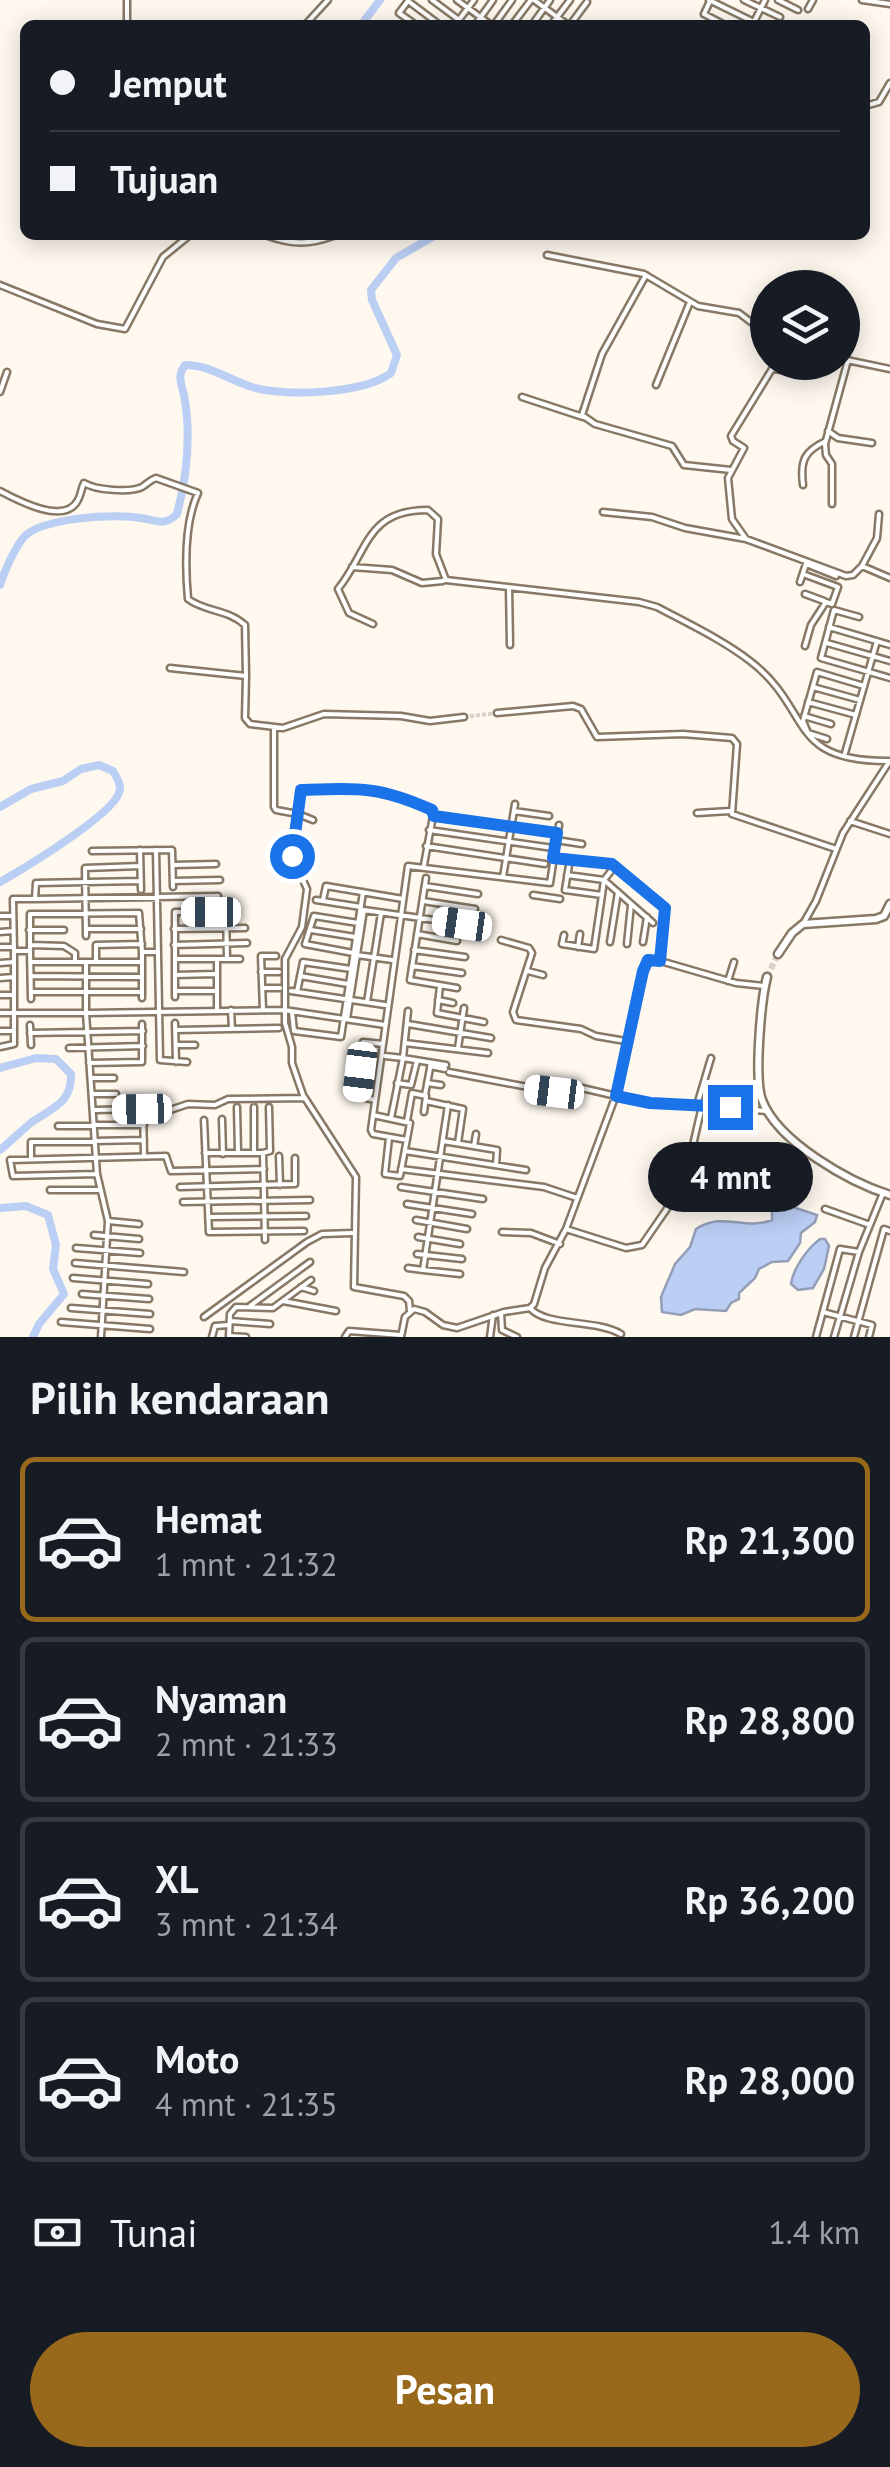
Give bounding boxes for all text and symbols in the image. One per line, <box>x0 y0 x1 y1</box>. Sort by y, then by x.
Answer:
text: Jemput <box>110 58 227 107</box>
text: Tujuan <box>110 154 218 203</box>
map controls <box>750 270 860 380</box>
button: layers <box>750 270 860 380</box>
route start <box>270 834 315 879</box>
car <box>181 897 241 927</box>
car <box>430 905 494 943</box>
car <box>341 1040 379 1104</box>
car <box>522 1073 586 1111</box>
route end <box>708 1085 753 1130</box>
car <box>112 1093 172 1125</box>
callout: 4 mnt <box>648 1142 812 1212</box>
text: 4 mnt <box>690 1156 771 1198</box>
text: Pilih kendaraan <box>30 1368 330 1426</box>
text: Hemat <box>155 1494 262 1543</box>
icon: car <box>35 1495 125 1585</box>
text: Rp 21,300 <box>685 1515 855 1564</box>
text: 1 mnt · 21:32 <box>155 1543 338 1585</box>
text: Nyaman <box>155 1674 287 1723</box>
icon: car <box>35 1675 125 1765</box>
text: Rp 28,800 <box>685 1695 855 1744</box>
text: 2 mnt · 21:33 <box>155 1723 338 1765</box>
text: XL <box>155 1854 199 1903</box>
icon: car <box>35 1855 125 1945</box>
text: Rp 36,200 <box>685 1875 855 1924</box>
text: 3 mnt · 21:34 <box>155 1903 338 1945</box>
text: Moto <box>155 2034 239 2083</box>
icon: car <box>35 2035 125 2125</box>
text: Rp 28,000 <box>685 2055 855 2104</box>
text: 4 mnt · 21:35 <box>155 2083 338 2125</box>
icon: cash <box>30 2205 85 2260</box>
text: Tunai <box>110 2208 197 2257</box>
text: 1.4 km <box>768 2211 860 2253</box>
button: Pesan <box>30 2332 860 2447</box>

